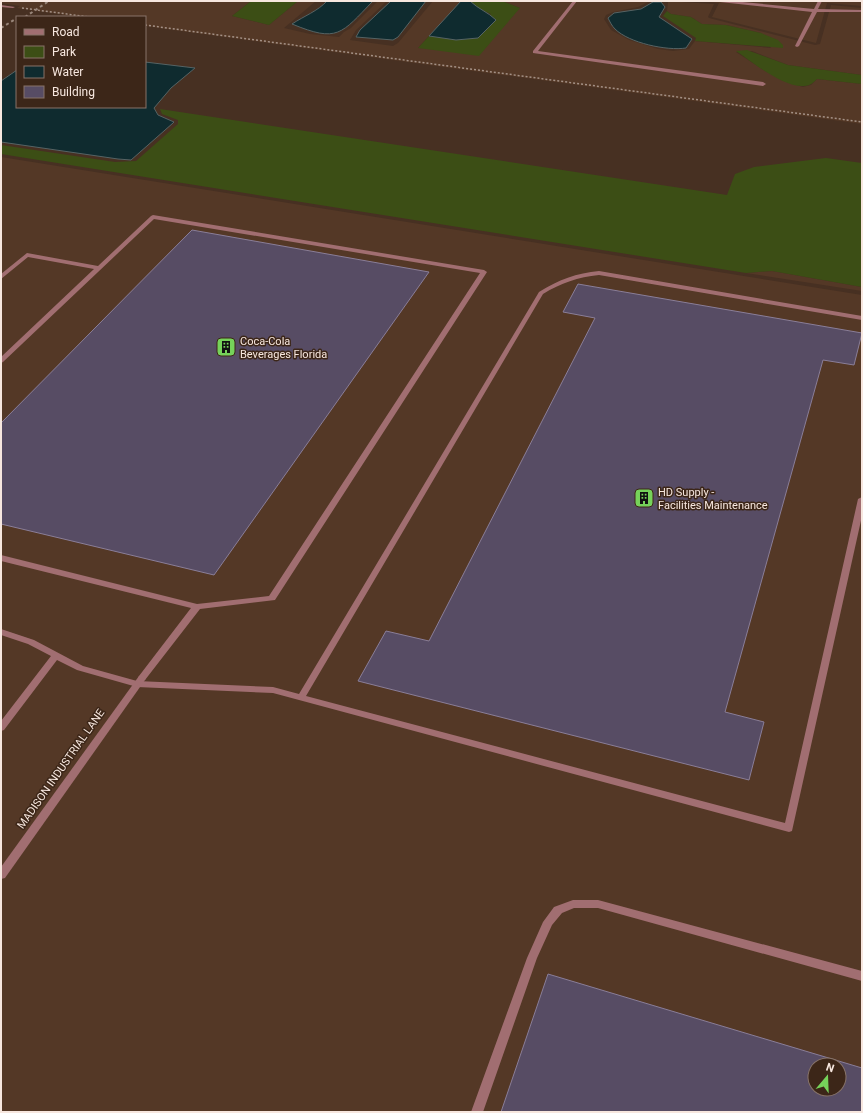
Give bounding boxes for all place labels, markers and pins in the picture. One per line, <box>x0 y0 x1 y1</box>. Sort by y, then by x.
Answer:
place label: Coca-Cola Beverages Florida <box>240 335 327 361</box>
building icon: Coca-Cola Beverages Florida <box>215 336 237 358</box>
place label: HD Supply - Facilities Maintenance <box>658 486 768 512</box>
building icon: HD Supply - Facilities Maintenance <box>633 487 655 509</box>

